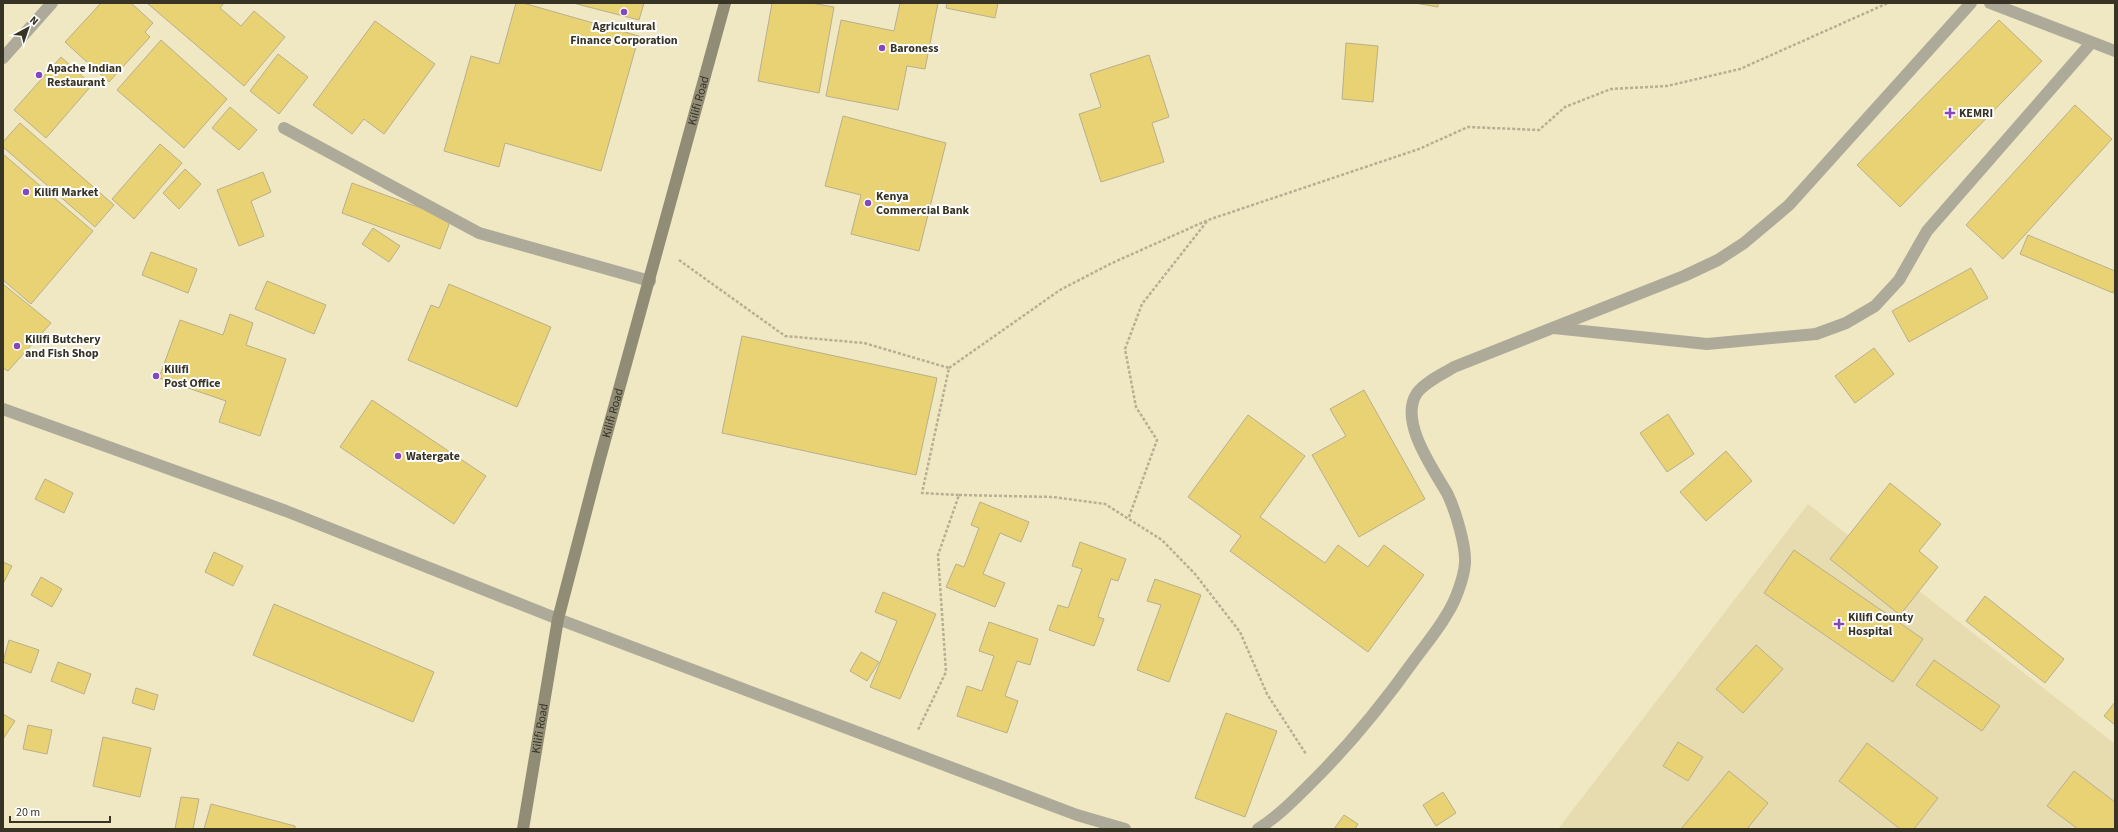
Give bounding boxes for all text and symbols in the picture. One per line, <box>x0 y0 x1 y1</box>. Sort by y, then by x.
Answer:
marker: Agricultural Finance Corporation <box>619 7 629 17</box>
north arrow <box>8 8 48 48</box>
text: N <box>26 13 42 29</box>
place label: Agricultural Finance Corporation <box>570 18 678 49</box>
place label: Baroness <box>890 40 939 57</box>
marker: Baroness <box>877 43 887 53</box>
place label: Apache Indian Restaurant <box>46 60 122 91</box>
marker: Apache Indian Restaurant <box>34 70 44 80</box>
street label: Kilifi Road <box>684 74 714 127</box>
place label: KEMRI <box>1959 105 1993 122</box>
marker: KEMRI <box>1944 107 1956 119</box>
place label: Kilifi Market <box>34 184 99 201</box>
marker: Kilifi Market <box>21 187 31 197</box>
place label: Kenya Commercial Bank <box>876 188 970 219</box>
marker: Kenya Commercial Bank <box>863 198 873 208</box>
place label: Kilifi Butchery and Fish Shop <box>25 331 101 362</box>
marker: Kilifi Butchery and Fish Shop <box>12 341 22 351</box>
place label: Kilifi Post Office <box>164 361 220 392</box>
marker: Kilifi Post Office <box>151 371 161 381</box>
street label: Kilifi Road <box>598 386 628 440</box>
place label: Watergate <box>406 448 460 465</box>
marker: Watergate <box>393 451 403 461</box>
place label: Kilifi County Hospital <box>1848 609 1914 640</box>
marker: Kilifi County Hospital <box>1833 618 1845 630</box>
street label: Kilifi Road <box>528 702 553 755</box>
scale bar <box>10 798 110 824</box>
text: 20 m <box>16 804 40 821</box>

